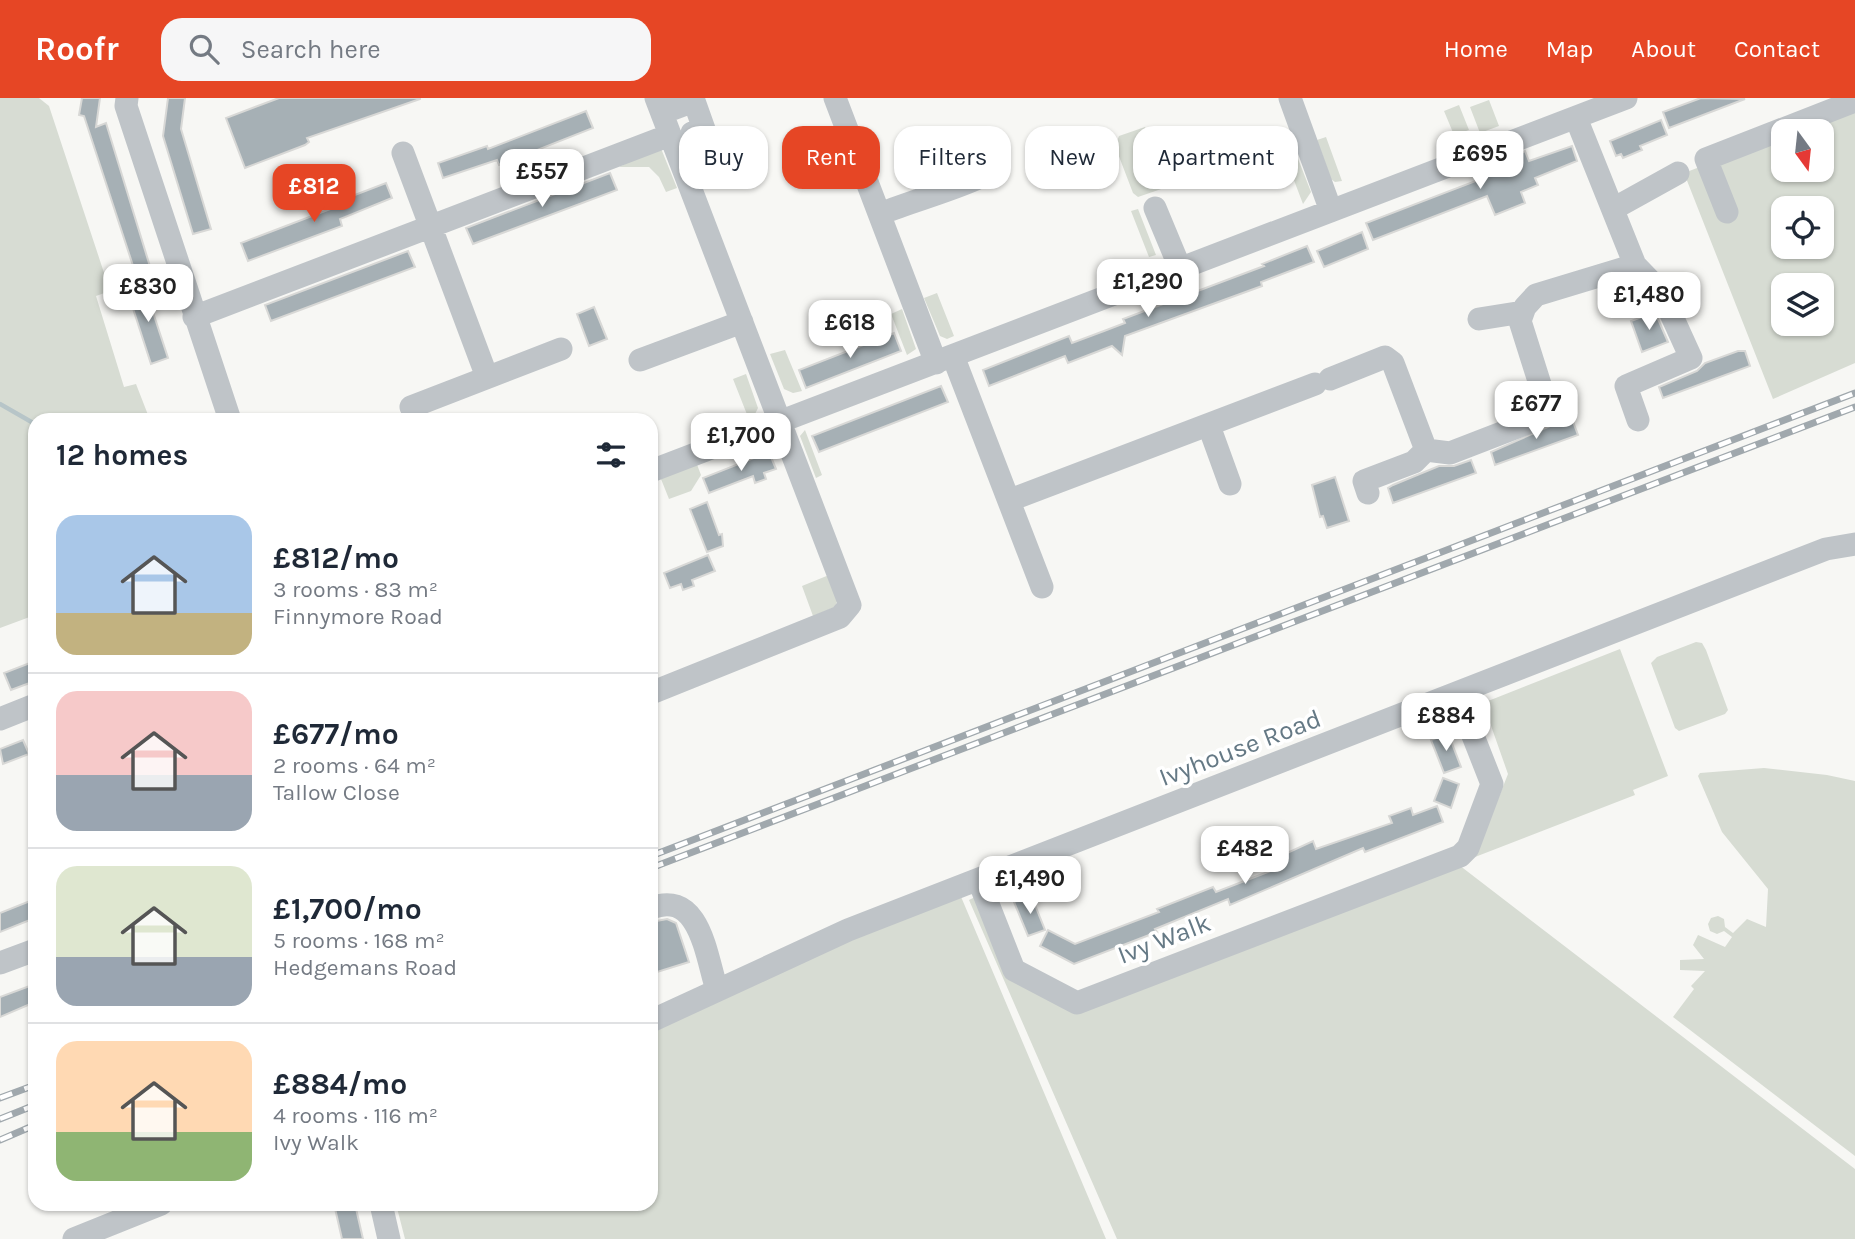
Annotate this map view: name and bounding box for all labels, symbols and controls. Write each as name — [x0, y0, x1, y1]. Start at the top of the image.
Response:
search box — [161, 18, 651, 81]
text: Roofr — [35, 30, 119, 68]
icon: search — [185, 30, 223, 68]
text: Search here — [241, 34, 381, 65]
text: Home — [1444, 35, 1508, 63]
text: Map — [1546, 35, 1593, 63]
text: About — [1631, 35, 1696, 63]
text: Contact — [1734, 35, 1820, 63]
north arrow — [1771, 119, 1834, 182]
map controls — [1771, 119, 1834, 336]
chip: Buy — [679, 126, 768, 189]
chip: Rent — [782, 126, 880, 189]
chip: Filters — [894, 126, 1011, 189]
chip: New — [1025, 126, 1119, 189]
chip: Apartment — [1133, 126, 1298, 189]
pin: £695 — [1439, 132, 1521, 191]
text: £695 — [1452, 140, 1508, 167]
pin: £557 — [501, 150, 583, 209]
text: £557 — [516, 158, 568, 185]
pin: £812 — [273, 164, 355, 224]
text: £812 — [289, 173, 339, 200]
button: locate — [1771, 196, 1834, 259]
pin: £1,290 — [1091, 260, 1205, 319]
pin: £830 — [107, 264, 189, 324]
text: £1,290 — [1113, 268, 1183, 295]
pin: £1,480 — [1592, 272, 1706, 332]
text: £830 — [119, 273, 177, 300]
button: layers — [1771, 273, 1834, 336]
text: £1,480 — [1614, 281, 1684, 308]
pin: £618 — [809, 300, 891, 360]
text: £618 — [825, 309, 875, 336]
pin: £677 — [1495, 382, 1577, 441]
text: £677 — [1511, 390, 1561, 417]
pin: £1,700 — [684, 414, 798, 473]
text: £1,700 — [707, 422, 775, 449]
icon: filters — [592, 436, 630, 474]
text: 12 homes — [56, 437, 188, 473]
text: £812/mo — [273, 540, 399, 576]
icon: home — [112, 543, 196, 627]
text: 3 rooms · 83 m² — [273, 576, 438, 603]
text: Finnymore Road — [273, 603, 443, 630]
pin: £884 — [1405, 694, 1487, 753]
text: £884 — [1417, 702, 1475, 729]
street label: Ivyhouse Road — [1155, 703, 1325, 793]
text: £677/mo — [273, 716, 399, 752]
icon: home — [112, 719, 196, 803]
text: 2 rooms · 64 m² — [273, 752, 436, 779]
text: Tallow Close — [273, 779, 400, 806]
pin: £482 — [1204, 826, 1286, 886]
text: £482 — [1217, 835, 1273, 862]
pin: £1,490 — [973, 856, 1087, 916]
text: £1,490 — [995, 865, 1065, 892]
text: £1,700/mo — [273, 891, 422, 927]
icon: home — [112, 894, 196, 978]
street label: Ivy Walk — [1113, 907, 1215, 971]
text: 5 rooms · 168 m² — [273, 927, 445, 954]
text: Hedgemans Road — [273, 954, 457, 981]
text: £884/mo — [273, 1066, 407, 1102]
icon: home — [112, 1069, 196, 1153]
text: 4 rooms · 116 m² — [273, 1102, 438, 1129]
text: Ivy Walk — [273, 1129, 359, 1156]

